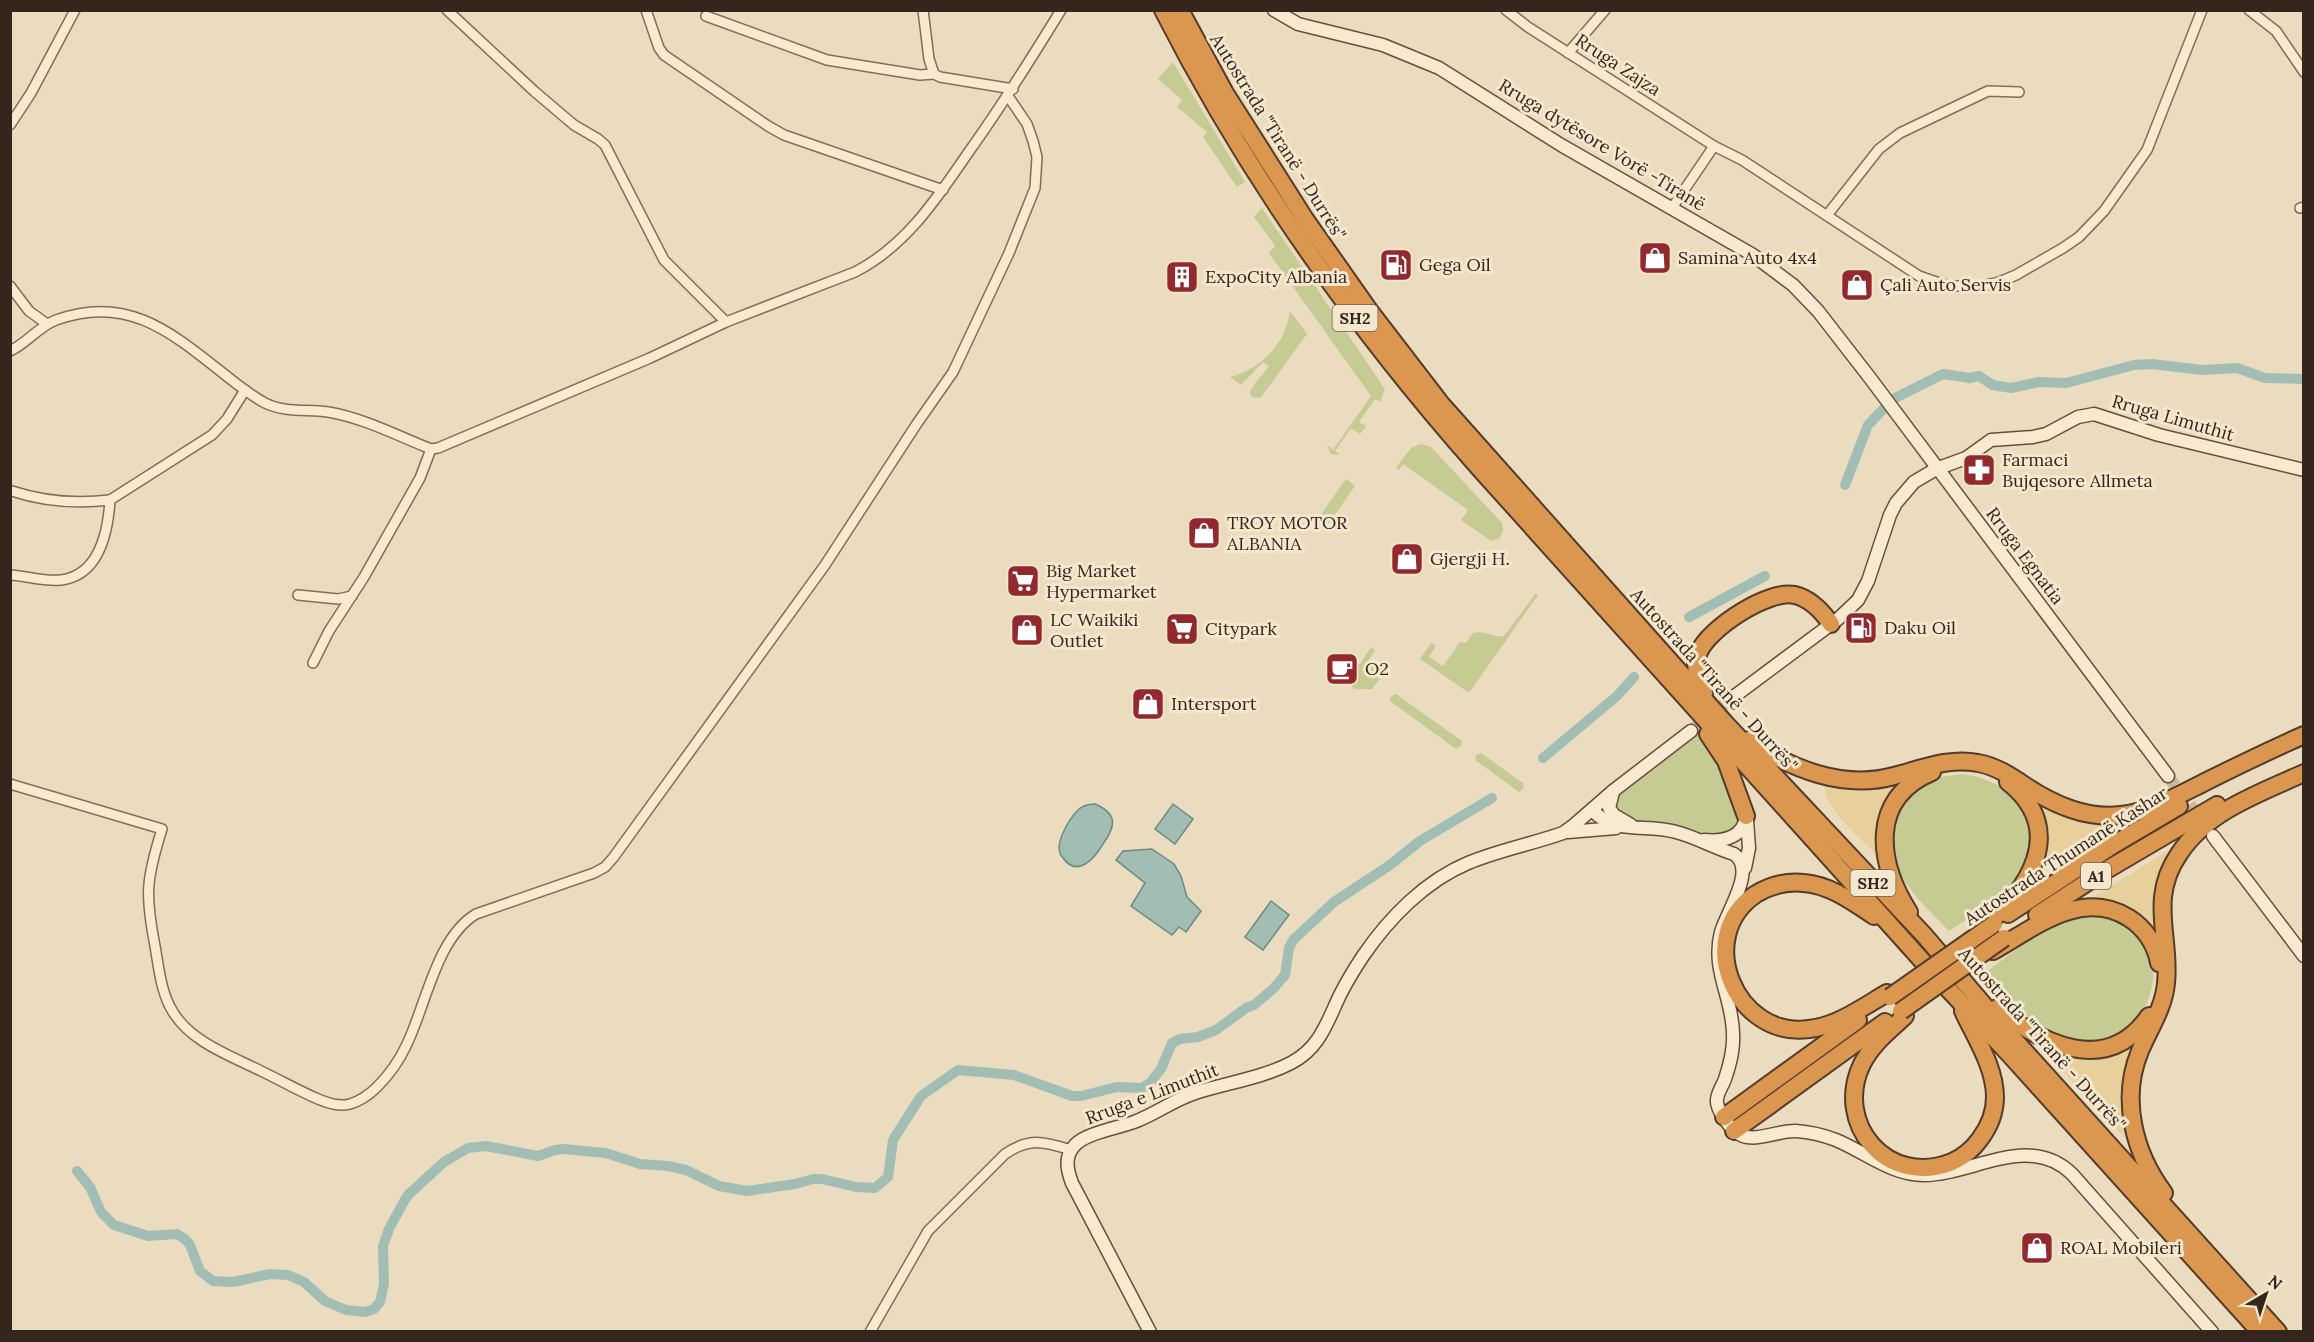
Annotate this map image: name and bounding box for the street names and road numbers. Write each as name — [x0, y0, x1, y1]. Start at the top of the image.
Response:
street label: Autostrada "Tiranë - Durrës" — [1205, 28, 1352, 244]
street label: Rruga Zajza — [1571, 28, 1665, 101]
street label: Rruga dytësore Vorë -Tiranë — [1495, 74, 1710, 216]
road number: SH2 — [1332, 305, 1378, 331]
street label: Rruga Limuthit — [2109, 389, 2237, 446]
street label: Rruga Egnatia — [1981, 502, 2070, 609]
street label: Autostrada "Tiranë - Durrës" — [1625, 582, 1803, 776]
street label: Autostrada Thumanë Kashar — [1959, 781, 2172, 931]
road number: A1 — [2081, 863, 2111, 889]
road number: SH2 — [1850, 870, 1896, 896]
street label: Autostrada "Tiranë - Durrës" — [1953, 941, 2131, 1135]
street label: Rruga e Limuthit — [1082, 1058, 1222, 1129]

